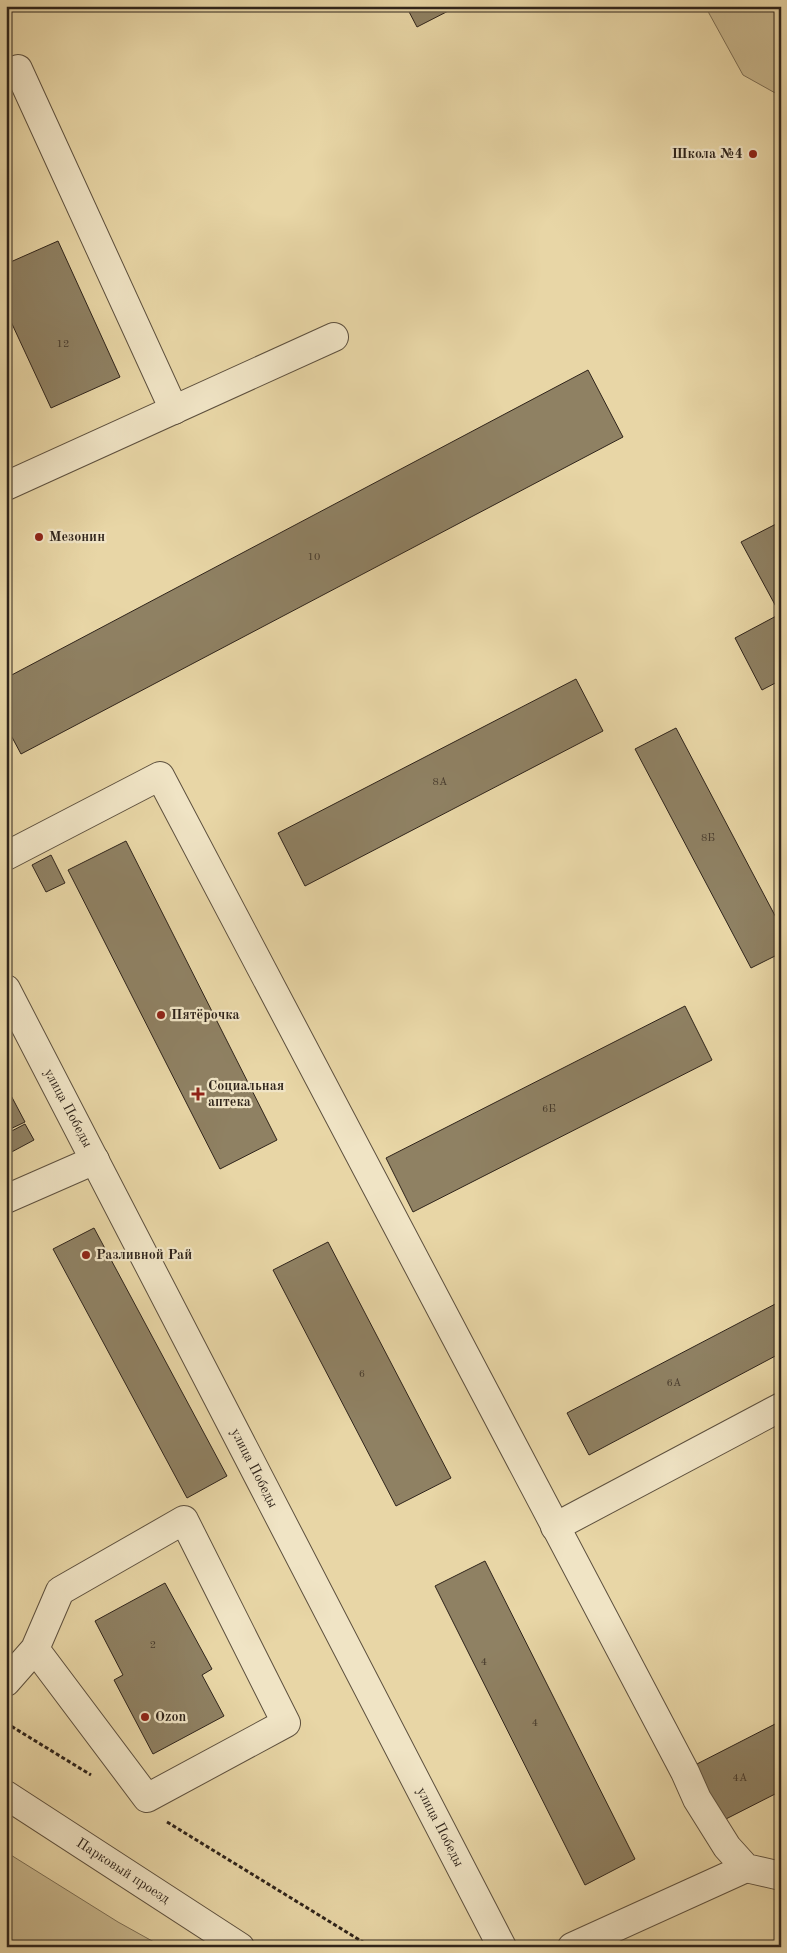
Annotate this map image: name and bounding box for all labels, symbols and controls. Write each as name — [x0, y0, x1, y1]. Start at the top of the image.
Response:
place label: Школа №4 — [672, 147, 743, 161]
marker: Школа №4 — [747, 148, 759, 160]
house number: 12 — [57, 339, 69, 350]
place label: Мезонин — [49, 530, 105, 544]
marker: Мезонин — [33, 531, 45, 543]
house number: 10 — [308, 552, 320, 563]
house number: 8А — [433, 777, 448, 788]
house number: 8Б — [701, 833, 715, 844]
place label: Пятёрочка — [171, 1008, 240, 1022]
marker: Пятёрочка — [155, 1009, 167, 1021]
street label: улица Победы — [41, 1066, 95, 1150]
place label: Социальная аптека — [208, 1079, 284, 1109]
marker: Социальная аптека — [192, 1088, 204, 1100]
house number: 6Б — [542, 1104, 556, 1115]
place label: Разливной Рай — [96, 1248, 192, 1262]
marker: Разливной Рай — [80, 1249, 92, 1261]
house number: 6 — [359, 1369, 365, 1380]
house number: 6А — [667, 1378, 682, 1389]
street label: улица Победы — [228, 1426, 280, 1510]
house number: 2 — [150, 1640, 156, 1651]
house number: 4 — [481, 1657, 487, 1668]
place label: Ozon — [155, 1710, 186, 1724]
marker: Ozon — [139, 1711, 151, 1723]
house number: 4 — [532, 1718, 538, 1729]
house number: 4А — [733, 1773, 748, 1784]
street label: улица Победы — [414, 1785, 466, 1869]
street label: Парковый проезд — [74, 1836, 172, 1906]

